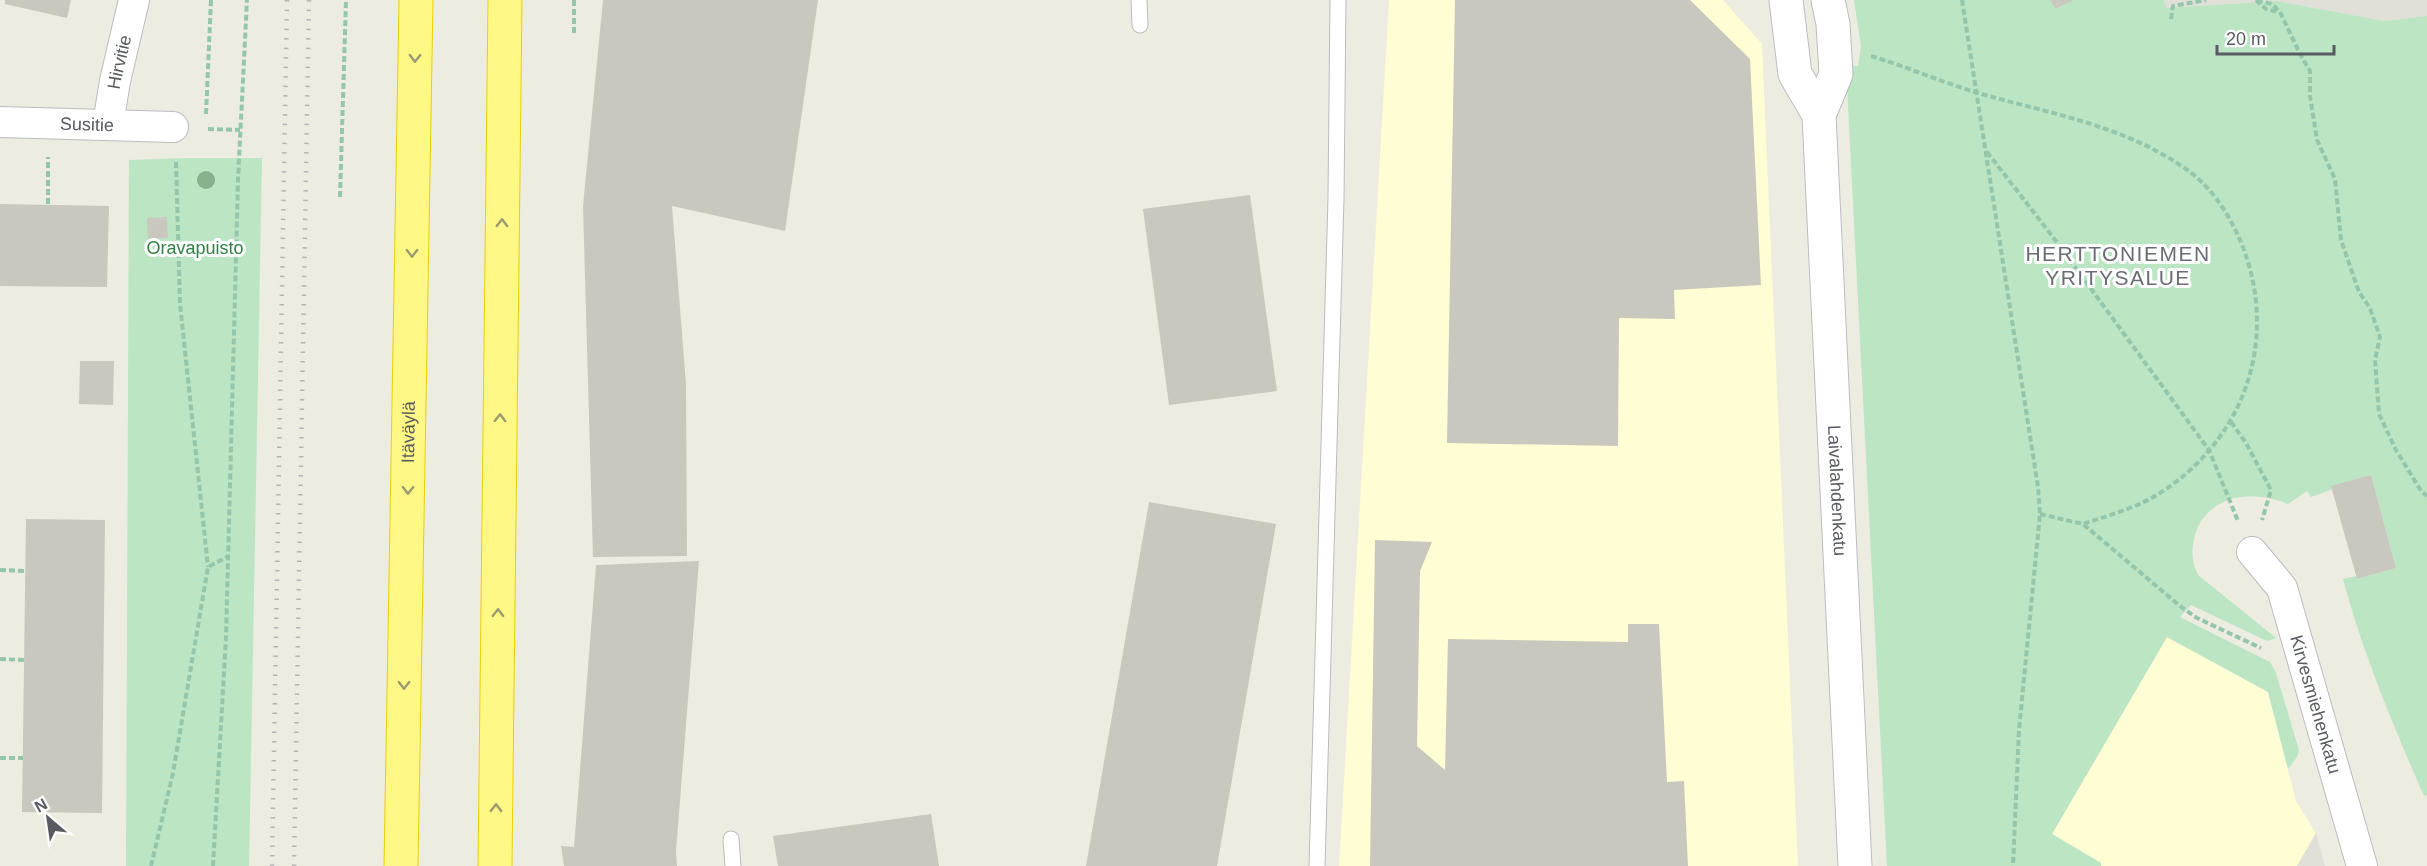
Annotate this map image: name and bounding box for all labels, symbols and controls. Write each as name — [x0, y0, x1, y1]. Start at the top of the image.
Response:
scale bar — [2217, 18, 2334, 56]
text: 20 m — [2226, 29, 2266, 49]
street label: Hirvitie — [104, 33, 135, 91]
one-way arrow — [409, 54, 421, 63]
street label: Susitie — [60, 114, 114, 135]
one-way arrow — [496, 218, 508, 227]
park label: Oravapuisto — [146, 238, 244, 258]
district label: HERTTONIEMEN YRITYSALUE — [2025, 242, 2211, 289]
one-way arrow — [406, 249, 418, 258]
street label: Itäväylä — [398, 400, 419, 463]
one-way arrow — [494, 413, 506, 422]
street label: Laivalahdenkatu — [1824, 425, 1850, 557]
one-way arrow — [401, 486, 414, 495]
one-way arrow — [492, 608, 504, 617]
street label: Kirvesmiehenkatu — [2286, 633, 2345, 776]
one-way arrow — [398, 681, 410, 690]
north arrow — [18, 788, 78, 848]
text: N — [32, 795, 50, 816]
one-way arrow — [490, 803, 502, 812]

